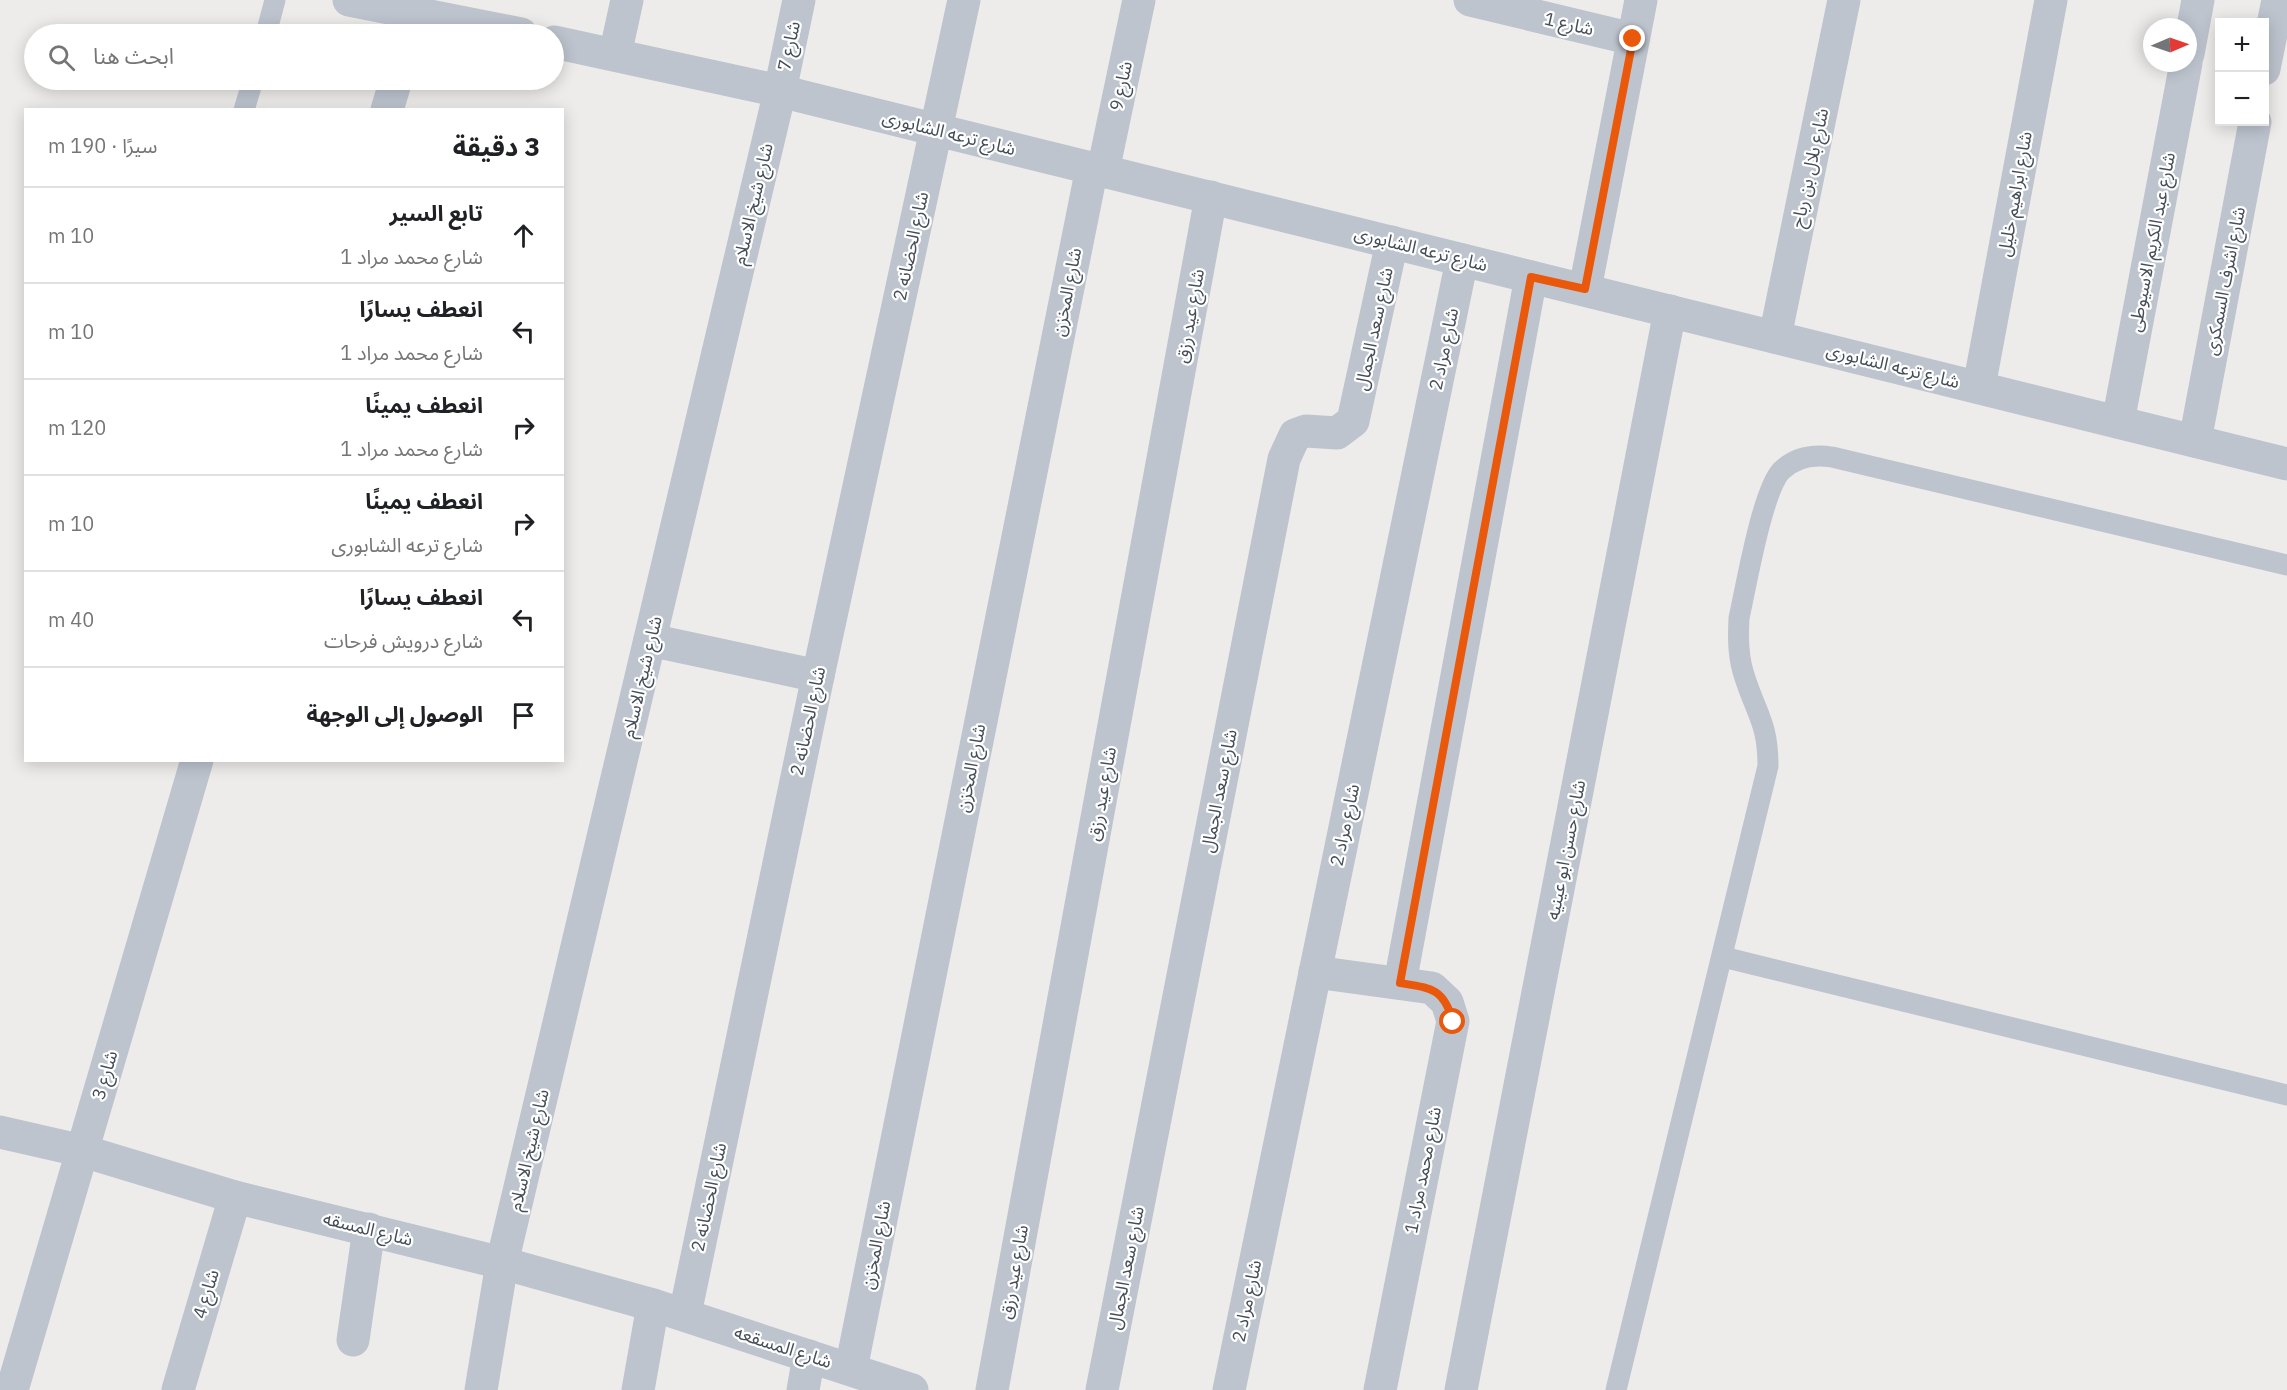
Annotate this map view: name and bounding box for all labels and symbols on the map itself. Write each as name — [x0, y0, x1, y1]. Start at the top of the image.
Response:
street label: شارع 1 — [1541, 7, 1596, 43]
north arrow — [2143, 18, 2197, 72]
street label: شارع 7 — [772, 19, 808, 73]
route end — [1619, 25, 1645, 51]
street label: شارع 9 — [1104, 59, 1140, 113]
street label: شارع ترعه الشابورى — [879, 105, 1018, 163]
street label: شارع بلال بن رباح — [1786, 106, 1836, 230]
street label: شارع ابراهيم خليل — [1992, 130, 2040, 259]
street label: شارع شيخ الاسلام — [727, 141, 781, 268]
street label: شارع عبد الكريم الاسيوطى — [2123, 150, 2183, 334]
street label: شارع الحضانه 2 — [888, 189, 936, 303]
street label: شارع اشرف السمكرى — [2199, 205, 2253, 358]
street label: شارع ترعه الشابورى — [1351, 221, 1490, 279]
street label: شارع المخزن — [1047, 246, 1089, 339]
street label: شارع سعد الجمال — [1349, 265, 1401, 393]
street label: شارع عيد رزق — [1170, 267, 1212, 365]
street label: شارع مراد 2 — [1424, 306, 1466, 393]
street label: شارع ترعه الشابورى — [1823, 338, 1962, 396]
street label: شارع شيخ الاسلام — [616, 614, 670, 741]
street label: شارع الحضانه 2 — [785, 664, 833, 778]
street label: شارع المخزن — [951, 722, 993, 815]
street label: شارع سعد الجمال — [1195, 727, 1245, 855]
street label: شارع عيد رزق — [1082, 745, 1124, 843]
street label: شارع حسن ابو عينيه — [1541, 778, 1593, 922]
street label: شارع مراد 2 — [1325, 782, 1367, 869]
route start — [1439, 1008, 1465, 1034]
street label: شارع 3 — [87, 1048, 125, 1103]
street label: شارع شيخ الاسلام — [503, 1087, 557, 1214]
street label: شارع محمد مراد 1 — [1399, 1105, 1449, 1236]
street label: شارع الحضانه 2 — [686, 1140, 734, 1254]
street label: شارع المخزن — [856, 1199, 898, 1292]
street label: شارع سعد الجمال — [1102, 1204, 1152, 1332]
street label: شارع المسقه — [320, 1206, 415, 1254]
street label: شارع عيد رزق — [994, 1223, 1036, 1321]
street label: شارع مراد 2 — [1227, 1258, 1269, 1345]
street label: شارع 4 — [187, 1267, 227, 1322]
street label: شارع المسقعه — [731, 1320, 835, 1376]

